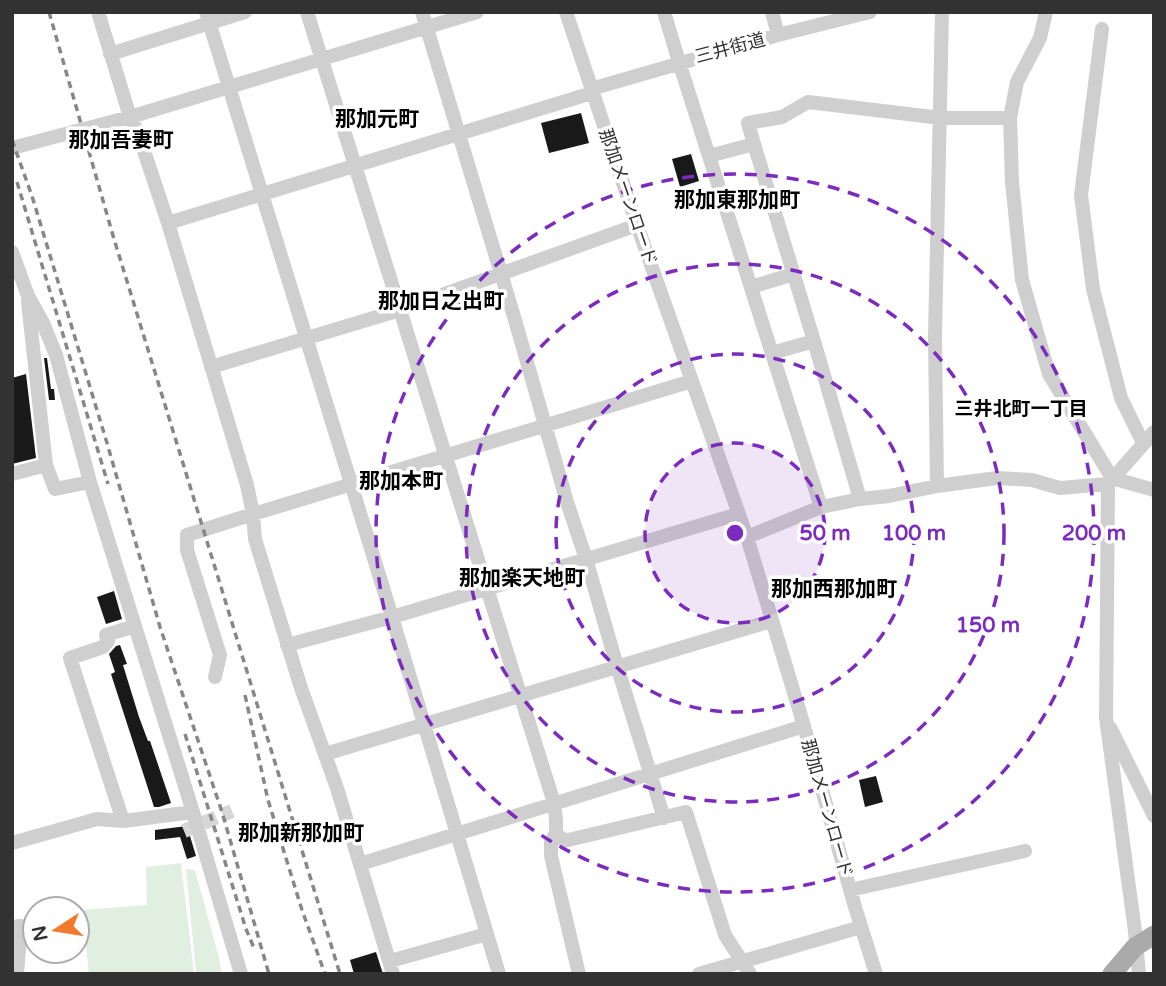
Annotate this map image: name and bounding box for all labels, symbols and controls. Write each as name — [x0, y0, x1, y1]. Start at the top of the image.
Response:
street label: 三井街道 — [692, 28, 768, 68]
district label: 那加元町 — [335, 107, 419, 132]
street label: 那加メーンロード — [594, 126, 662, 268]
district label: 那加吾妻町 — [69, 128, 174, 153]
district label: 那加東那加町 — [674, 188, 800, 213]
district label: 那加日之出町 — [378, 289, 504, 314]
district label: 三井北町一丁目 — [954, 398, 1088, 420]
district label: 那加本町 — [359, 469, 443, 494]
centre of rings — [723, 521, 747, 545]
text: 50 m — [799, 521, 851, 546]
text: 100 m — [882, 521, 946, 546]
text: 200 m — [1062, 521, 1126, 546]
district label: 那加楽天地町 — [459, 566, 585, 591]
district label: 那加西那加町 — [771, 577, 897, 602]
text: 150 m — [956, 613, 1020, 638]
street label: 那加メーンロード — [797, 736, 857, 880]
district label: 那加新那加町 — [238, 821, 364, 846]
north arrow — [21, 895, 91, 965]
text: N — [28, 924, 53, 943]

